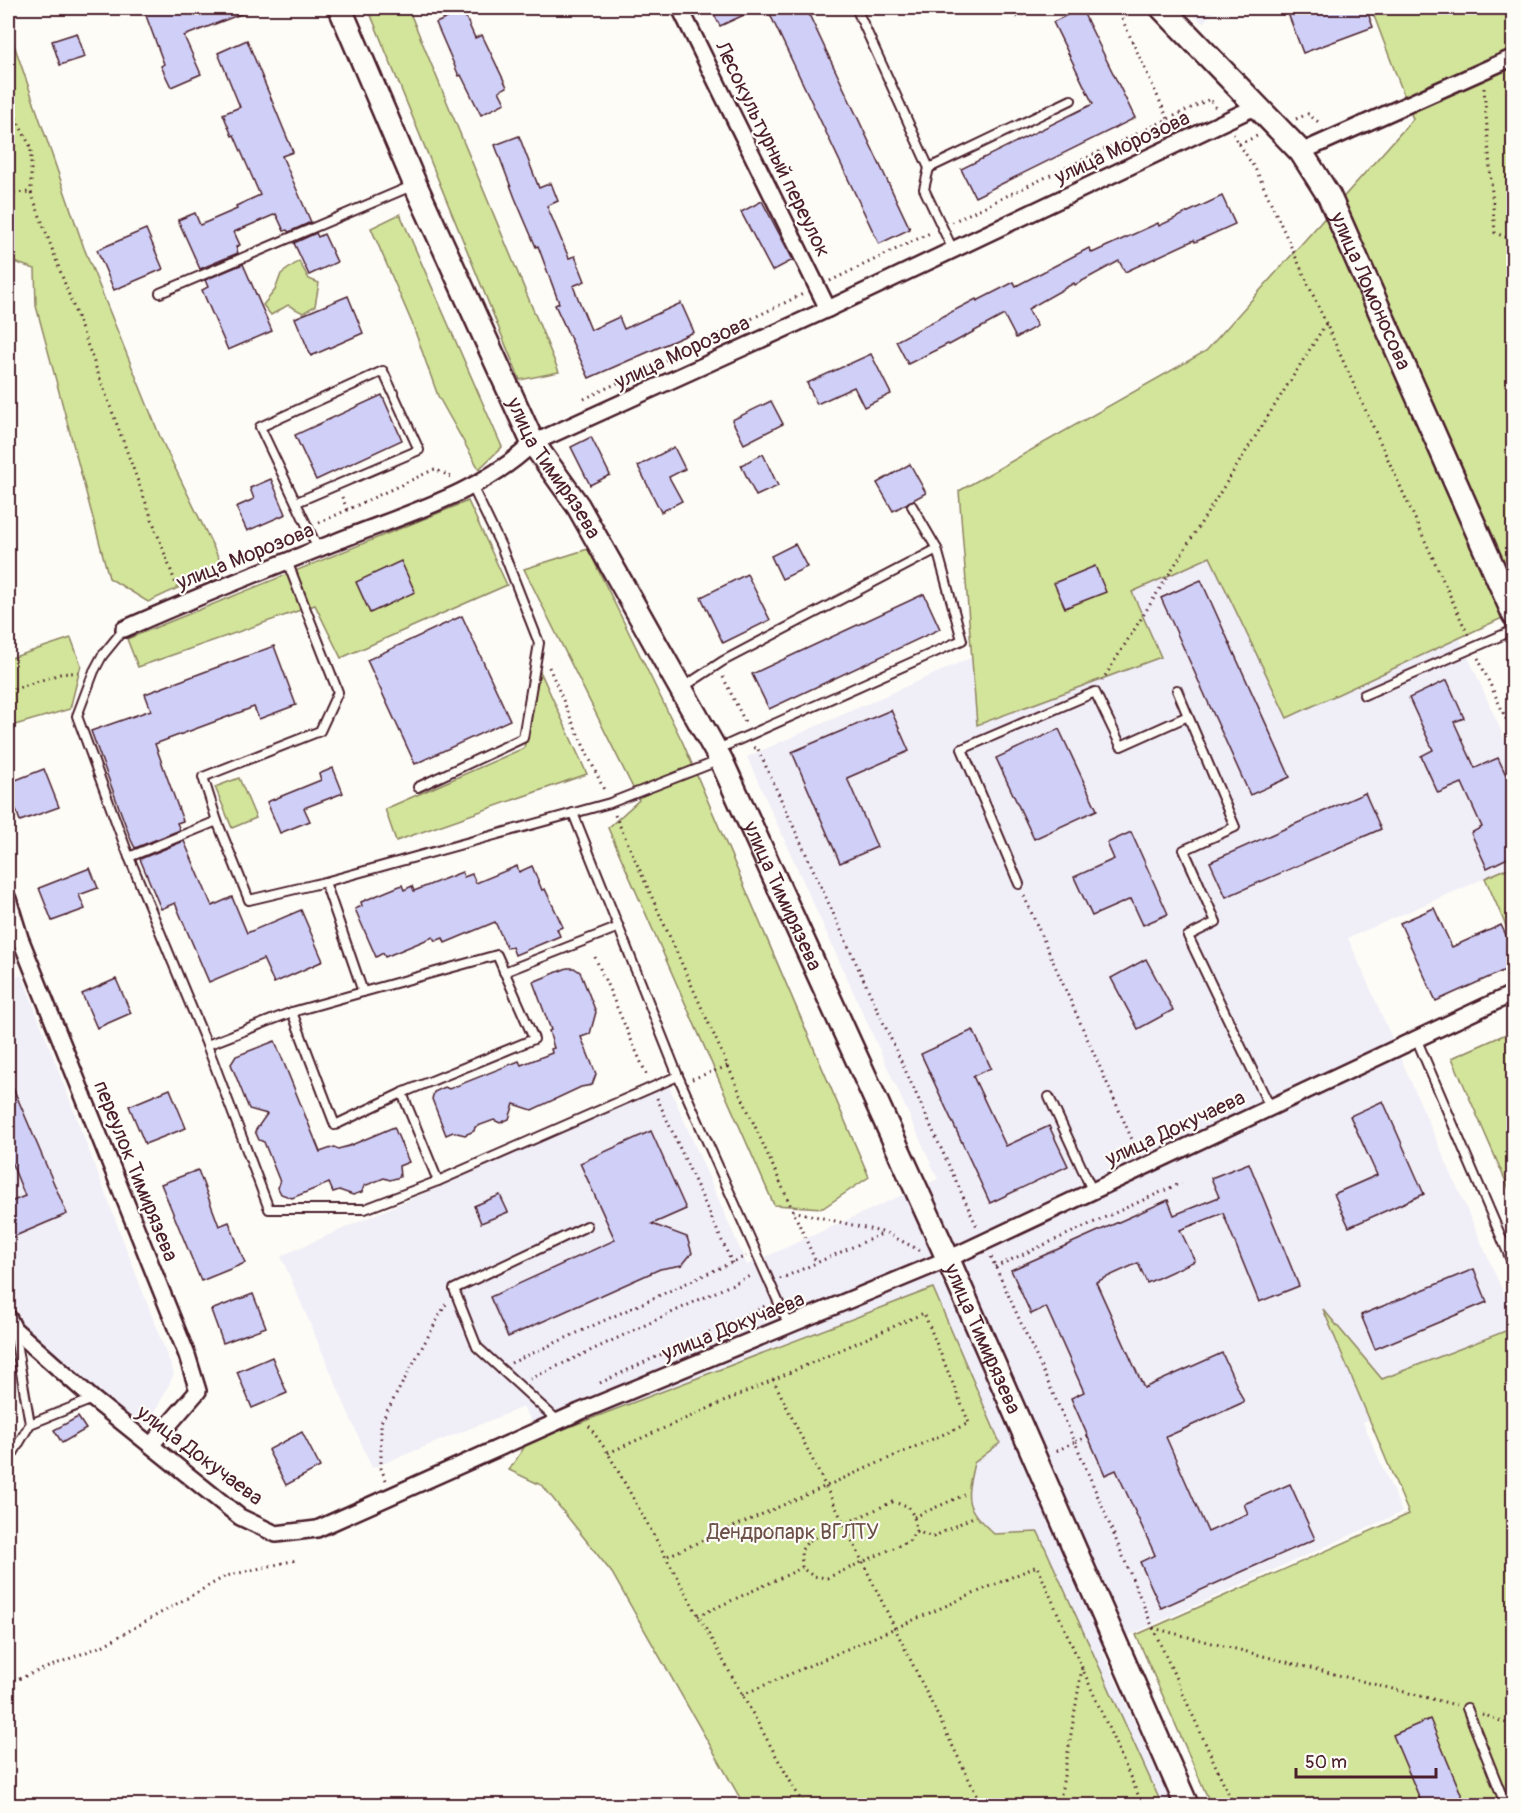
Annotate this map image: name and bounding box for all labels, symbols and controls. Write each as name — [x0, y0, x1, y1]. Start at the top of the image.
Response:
street label: Лесокультурный переулок — [708, 36, 837, 262]
street label: улица Морозова — [1049, 104, 1194, 191]
street label: улица Ломоносова — [1323, 207, 1417, 374]
street label: улица Морозова — [609, 309, 754, 396]
street label: улица Тимирязева — [500, 392, 607, 544]
street label: улица Морозова — [172, 517, 318, 597]
street label: улица Тимирязева — [736, 816, 828, 975]
street label: переулок Тимирязева — [87, 1077, 184, 1266]
street label: улица Докучаева — [1100, 1084, 1250, 1173]
street label: улица Тимирязева — [937, 1259, 1027, 1418]
street label: улица Докучаева — [657, 1286, 808, 1368]
street label: улица Докучаева — [130, 1398, 268, 1512]
park label: Дендропарк ВГЛТУ — [706, 1519, 879, 1546]
scale bar — [1296, 1741, 1436, 1779]
text: 50 m — [1305, 1751, 1347, 1774]

